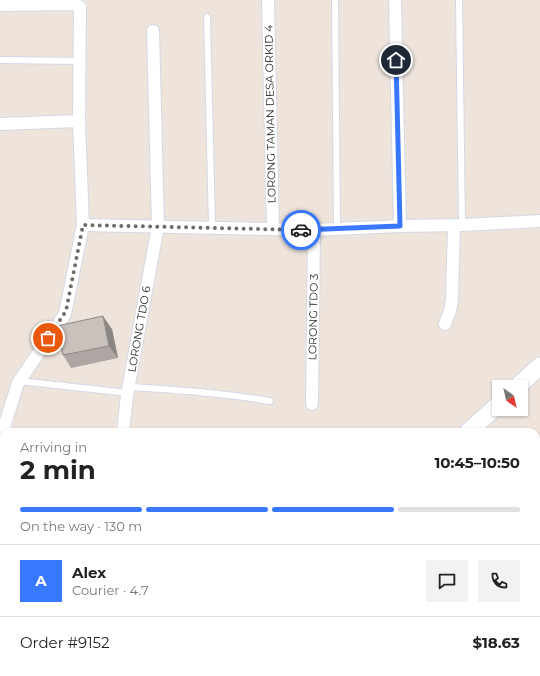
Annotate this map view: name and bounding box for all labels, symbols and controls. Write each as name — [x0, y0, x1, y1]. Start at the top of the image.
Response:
street label: LORONG TAMAN DESA ORKID 4 — [261, 24, 279, 203]
pin — [379, 43, 413, 77]
icon: home — [385, 49, 407, 71]
courier — [281, 210, 321, 250]
icon: car — [290, 219, 312, 241]
street label: LORONG TDO 3 — [305, 273, 321, 361]
street label: LORONG TDO 6 — [125, 285, 154, 373]
pin — [31, 321, 65, 355]
icon: bag — [37, 327, 59, 349]
north arrow — [492, 380, 528, 416]
map controls — [492, 380, 528, 416]
text: Arriving in — [20, 439, 87, 455]
text: 10:45–10:50 — [434, 453, 520, 472]
text: 2 min — [20, 454, 96, 486]
text: On the way · 130 m — [20, 518, 142, 534]
button: chat — [426, 560, 468, 602]
button: phone — [478, 560, 520, 602]
text: Alex — [72, 563, 106, 582]
text: A — [35, 571, 47, 590]
text: Courier · 4.7 — [72, 582, 149, 598]
text: Order #9152 — [20, 633, 110, 652]
text: $18.63 — [472, 633, 520, 652]

